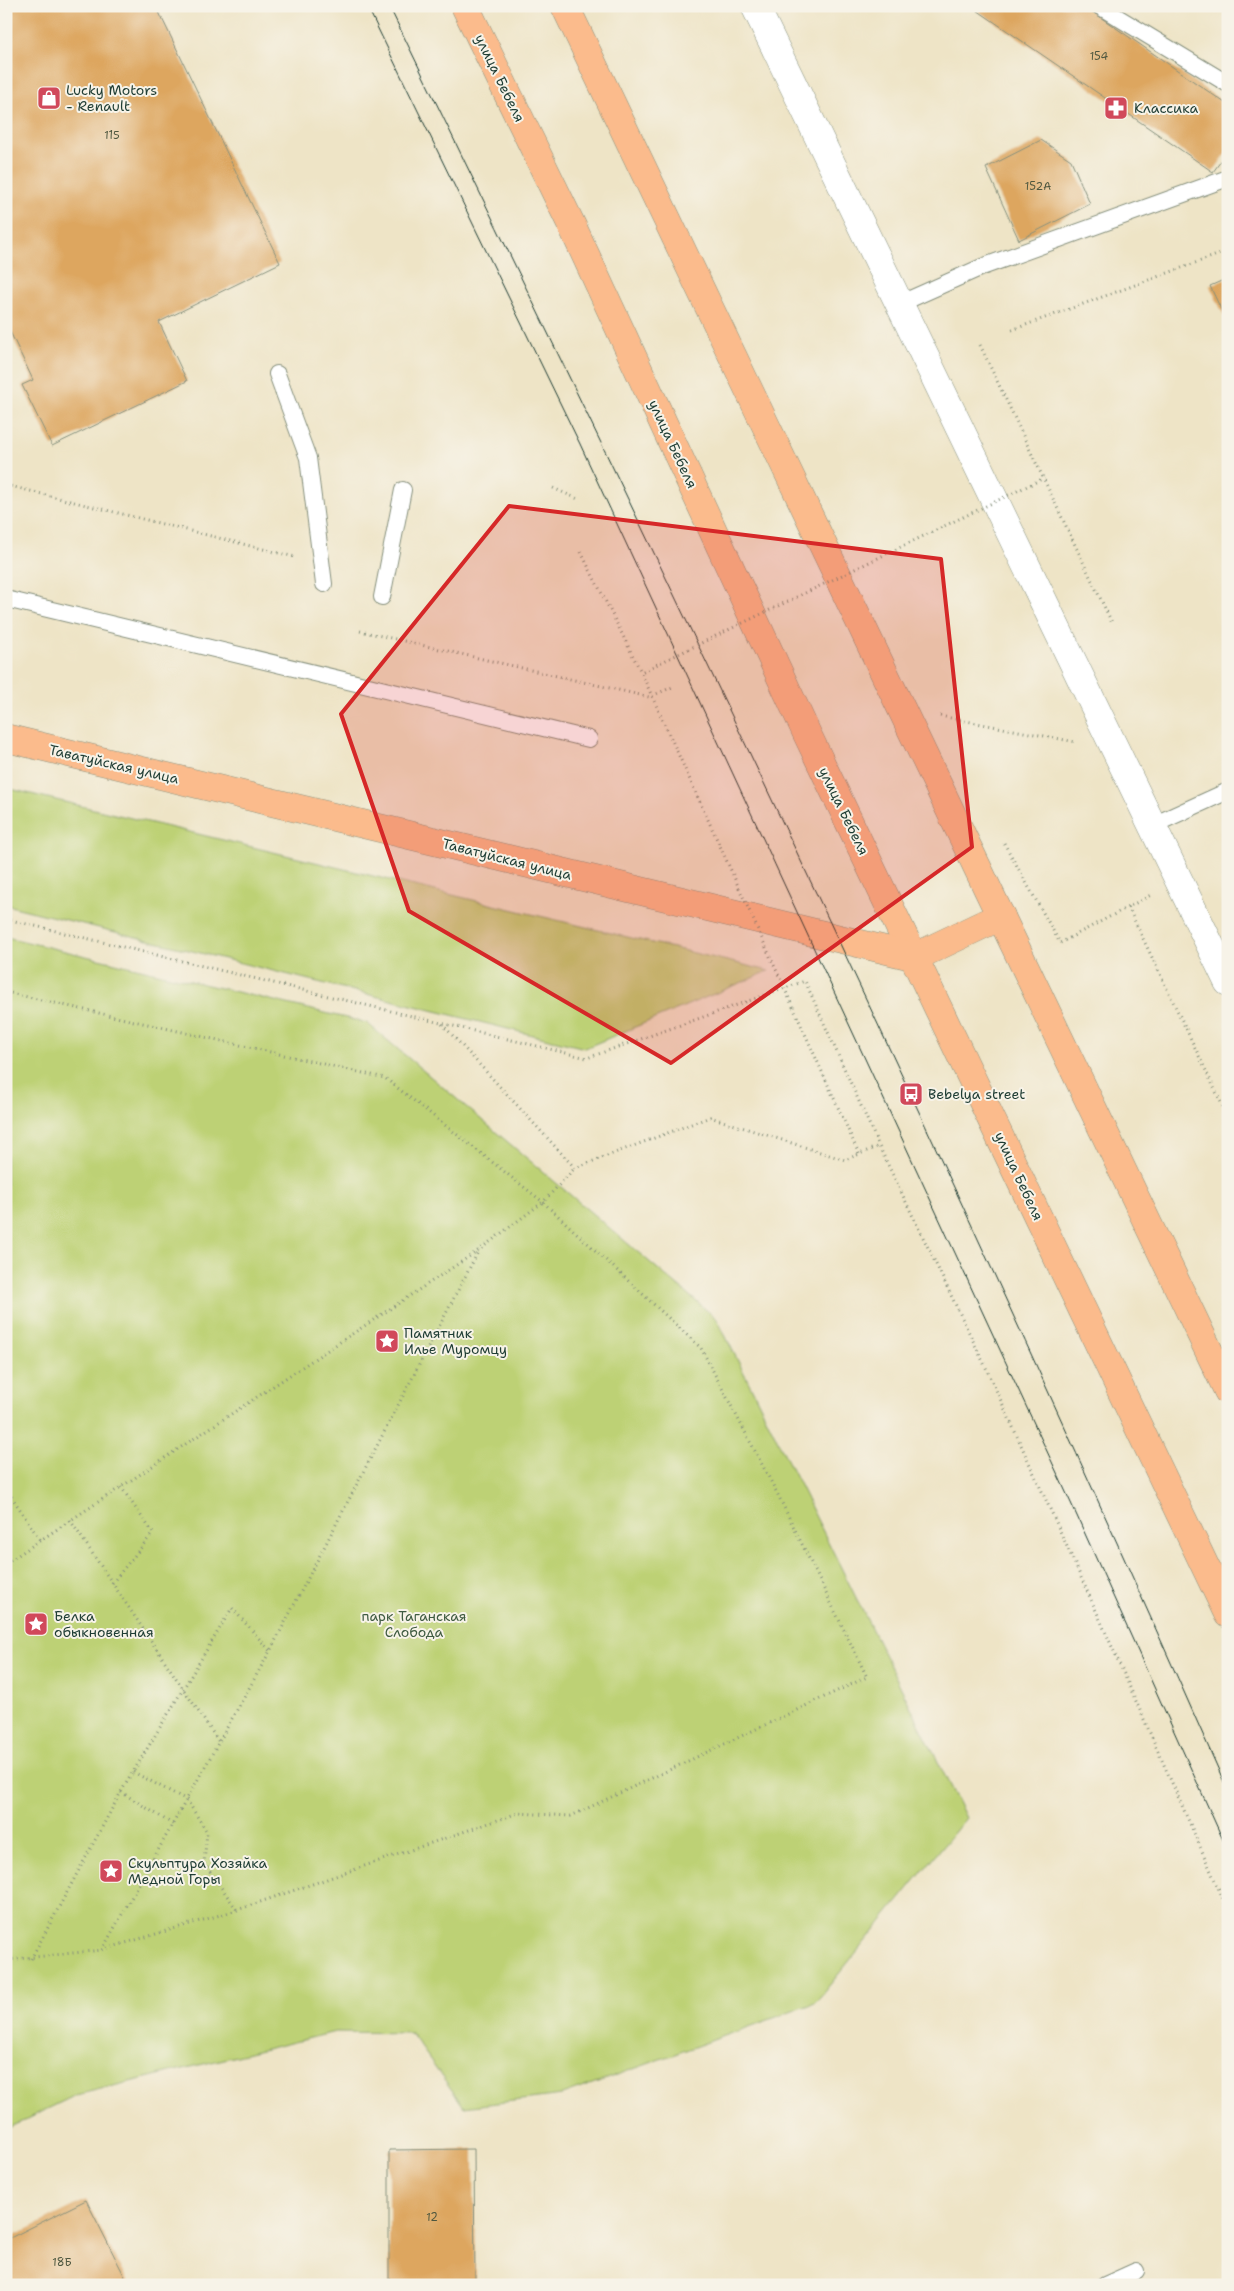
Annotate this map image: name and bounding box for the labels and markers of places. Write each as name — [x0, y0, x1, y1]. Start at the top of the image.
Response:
place label: Lucky Motors - Renault — [66, 81, 157, 115]
shop icon: Lucky Motors - Renault — [36, 85, 62, 111]
pharmacy icon: Классика — [1103, 95, 1129, 121]
place label: Классика — [1134, 99, 1198, 117]
bus stop icon: Bebelya street — [898, 1081, 924, 1107]
place label: Bebelya street — [928, 1085, 1025, 1103]
place label: Памятник Илье Муромцу — [404, 1324, 507, 1358]
place icon: Памятник Илье Муромцу — [374, 1328, 400, 1354]
place label: Белка обыкновенная — [54, 1607, 154, 1641]
place icon: Белка обыкновенная — [23, 1611, 49, 1637]
place label: Скульптура Хозяйка Медной Горы — [128, 1854, 268, 1888]
place icon: Скульптура Хозяйка Медной Горы — [98, 1858, 124, 1884]

